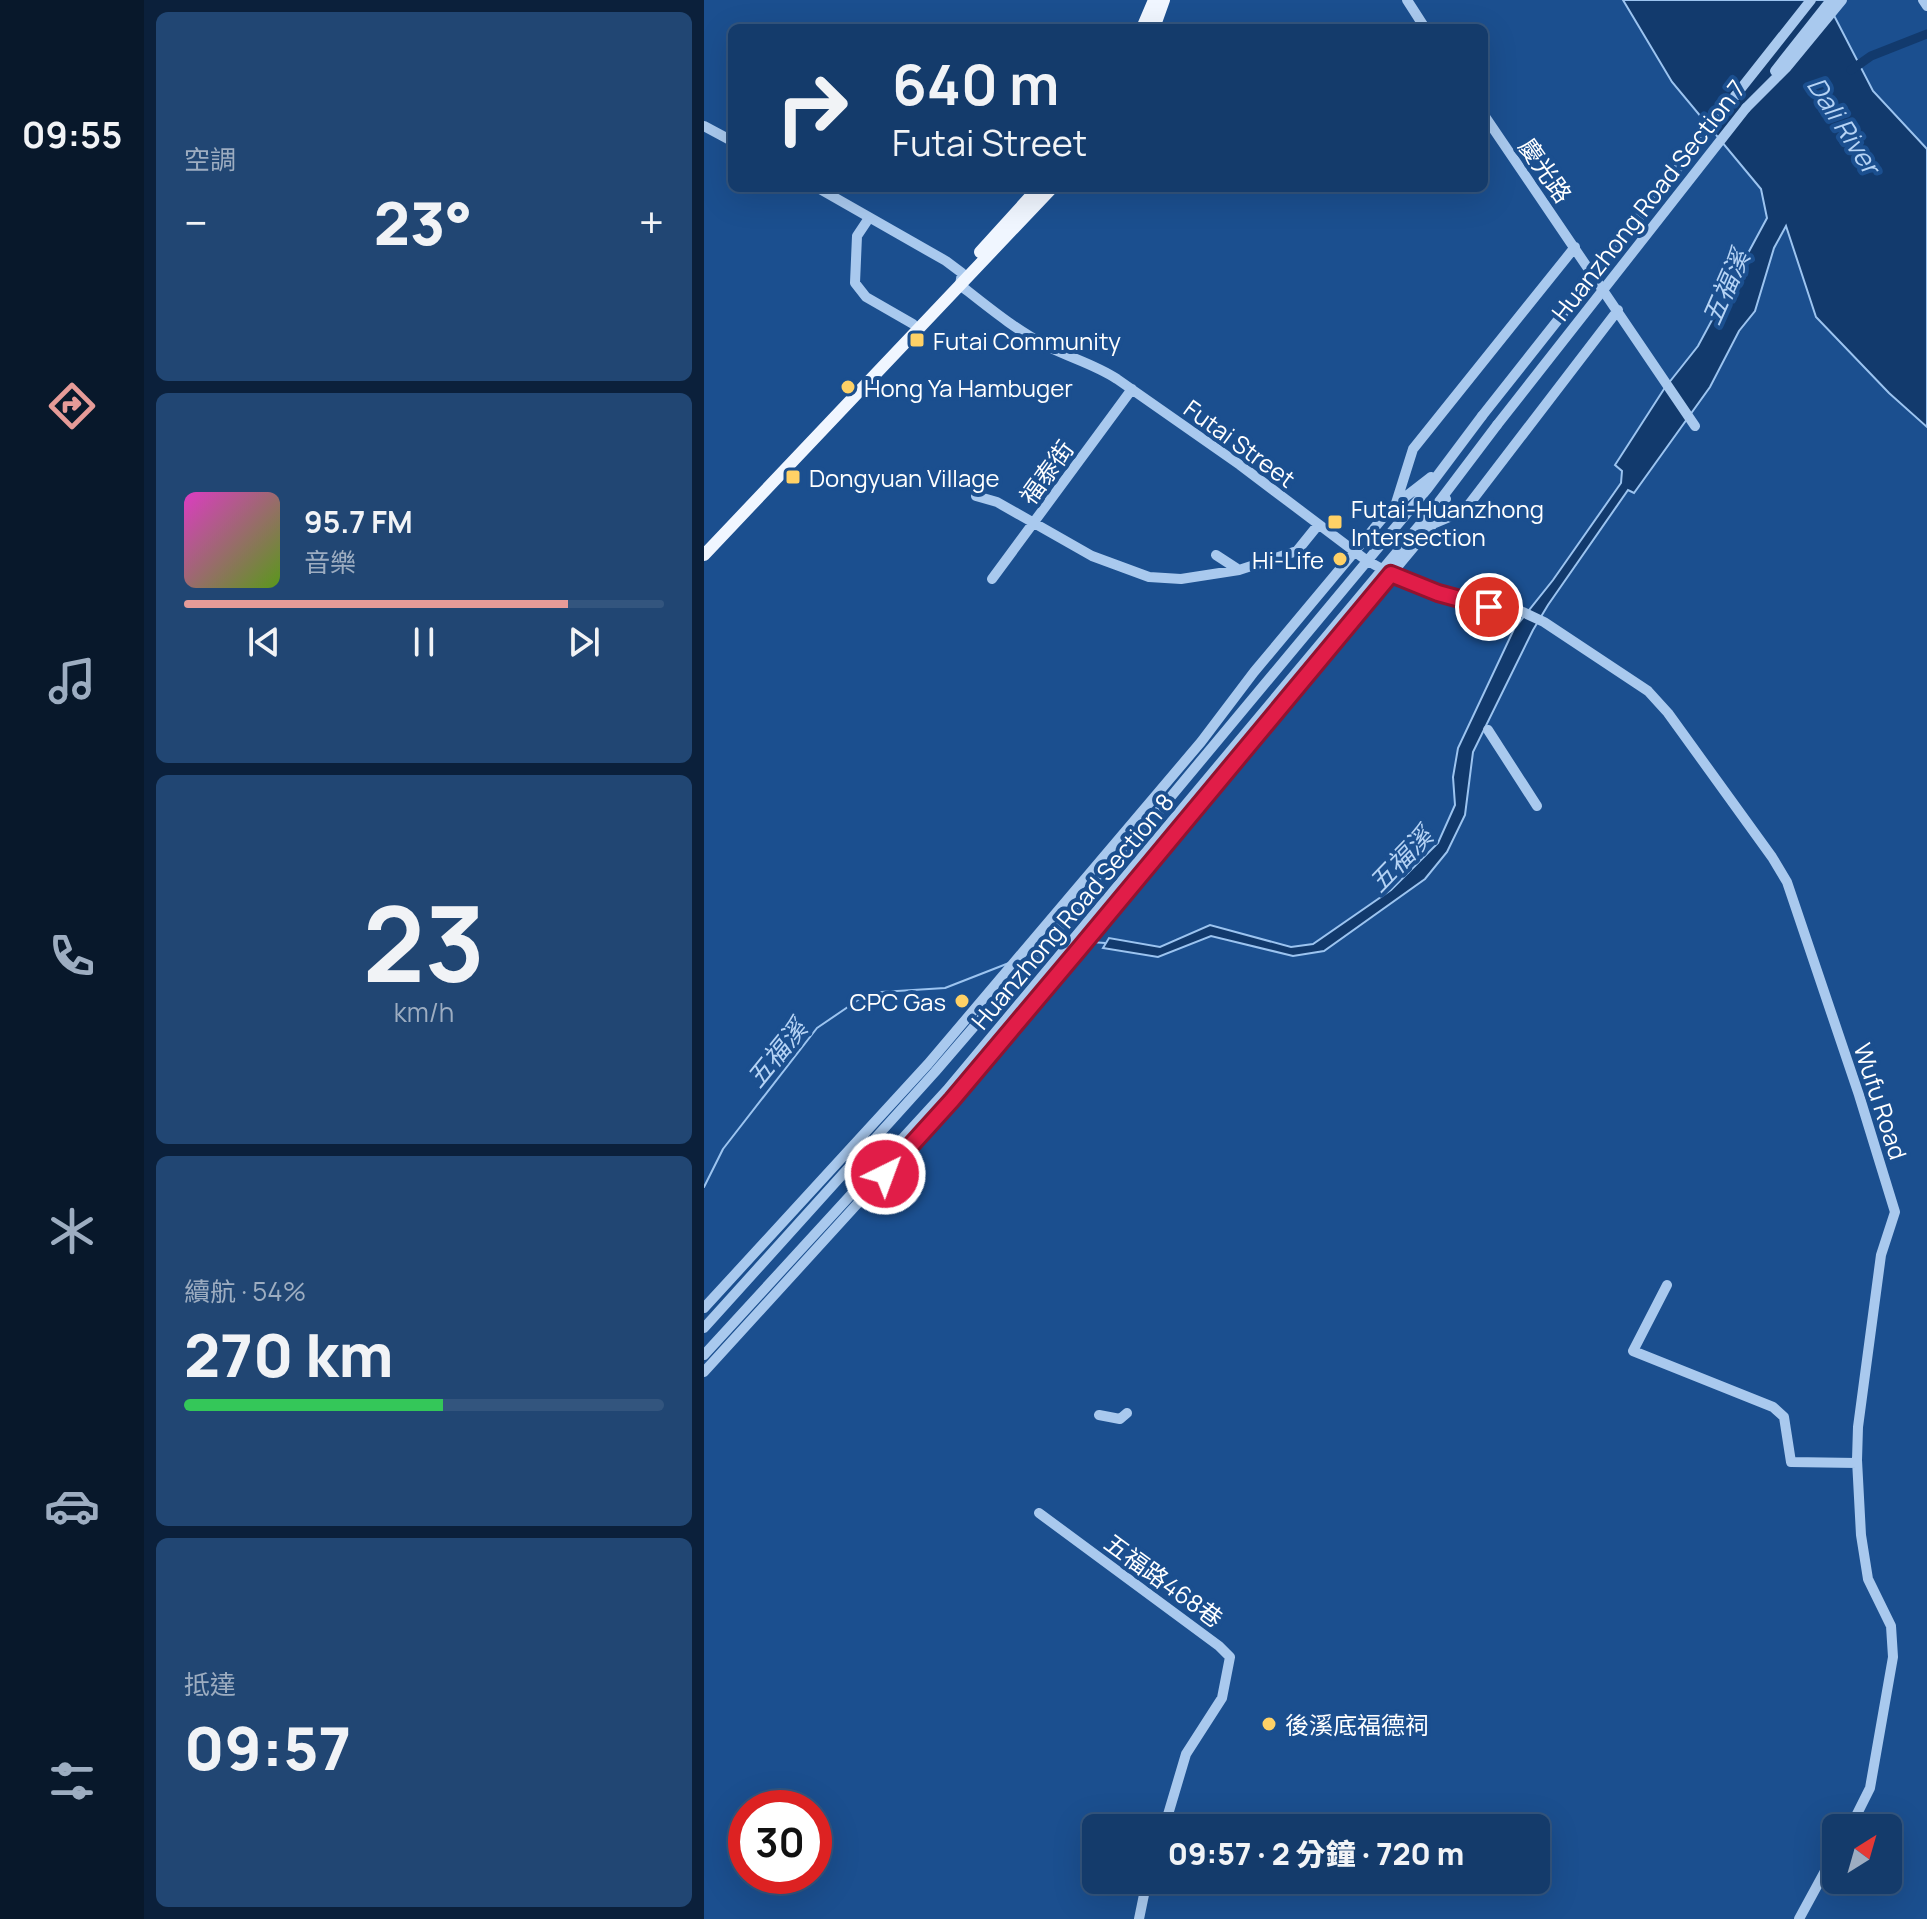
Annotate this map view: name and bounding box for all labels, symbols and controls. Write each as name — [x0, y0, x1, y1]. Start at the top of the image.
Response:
text: 640 m — [892, 45, 1059, 122]
icon: right — [760, 56, 864, 160]
water label: Dali River — [1799, 70, 1891, 184]
street label: Huanzhong Road Section 7 — [1544, 73, 1752, 327]
text: 09:55 — [22, 110, 122, 159]
text: Futai Street — [892, 118, 1087, 167]
street label: 慶光路 — [1512, 131, 1580, 209]
text: 空調 — [184, 141, 236, 177]
text: 23° — [374, 181, 473, 263]
text: − — [184, 192, 208, 252]
text: + — [639, 192, 664, 252]
water label: 五福溪 — [1693, 240, 1759, 330]
place label: Futai Community — [933, 324, 1121, 357]
marker: Futai Community — [908, 331, 926, 349]
place label: Hong Ya Hambuger — [864, 371, 1073, 404]
icon: directions — [44, 378, 100, 434]
marker: Hong Ya Hambuger — [839, 378, 857, 396]
street label: Futai Street — [1178, 391, 1302, 495]
street label: 福泰街 — [1011, 433, 1081, 511]
place label: Dongyuan Village — [809, 461, 999, 494]
marker: Dongyuan Village — [784, 468, 802, 486]
place label: Futai-Huanzhong Intersection — [1351, 492, 1544, 553]
text: 95.7 FM — [304, 501, 413, 542]
marker: Futai-Huanzhong Intersection — [1326, 513, 1344, 531]
place label: Hi-Life — [1252, 543, 1324, 576]
text: 音樂 — [304, 544, 356, 580]
marker: Hi-Life — [1331, 550, 1349, 568]
pin — [1455, 573, 1523, 641]
icon: arrive — [1467, 585, 1511, 629]
icon: previous — [242, 620, 286, 664]
icon: pause — [402, 620, 446, 664]
icon: next — [562, 620, 606, 664]
icon: music — [44, 653, 100, 709]
street label: Huanzhong Road Section 8 — [963, 786, 1181, 1036]
water label: 五福溪 — [1360, 816, 1443, 900]
text: 23 — [363, 871, 485, 1013]
icon: phone — [44, 928, 100, 984]
place label: CPC Gas — [850, 985, 946, 1018]
marker: CPC Gas — [953, 992, 971, 1010]
text: km/h — [394, 994, 454, 1030]
water label: 五福溪 — [737, 1008, 817, 1095]
street label: Wufu Road — [1847, 1039, 1915, 1163]
position arrow — [843, 1132, 927, 1216]
icon: climate — [44, 1203, 100, 1259]
text: 續航 · 54% — [184, 1273, 306, 1309]
text: 270 km — [184, 1313, 393, 1395]
icon: car — [44, 1478, 100, 1534]
street label: 五福路468巷 — [1098, 1526, 1230, 1634]
text: 抵達 — [184, 1666, 236, 1702]
text: 09:57 — [184, 1706, 351, 1788]
place label: 後溪底福德祠 — [1285, 1708, 1429, 1741]
marker: 後溪底福德祠 — [1260, 1715, 1278, 1733]
icon: filters — [44, 1753, 100, 1809]
speed limit sign: 30 — [728, 1790, 832, 1894]
north arrow — [1822, 1814, 1902, 1894]
map controls — [1822, 1814, 1902, 1894]
text: 09:57 · 2 分鐘 · 720 m — [1168, 1833, 1464, 1874]

